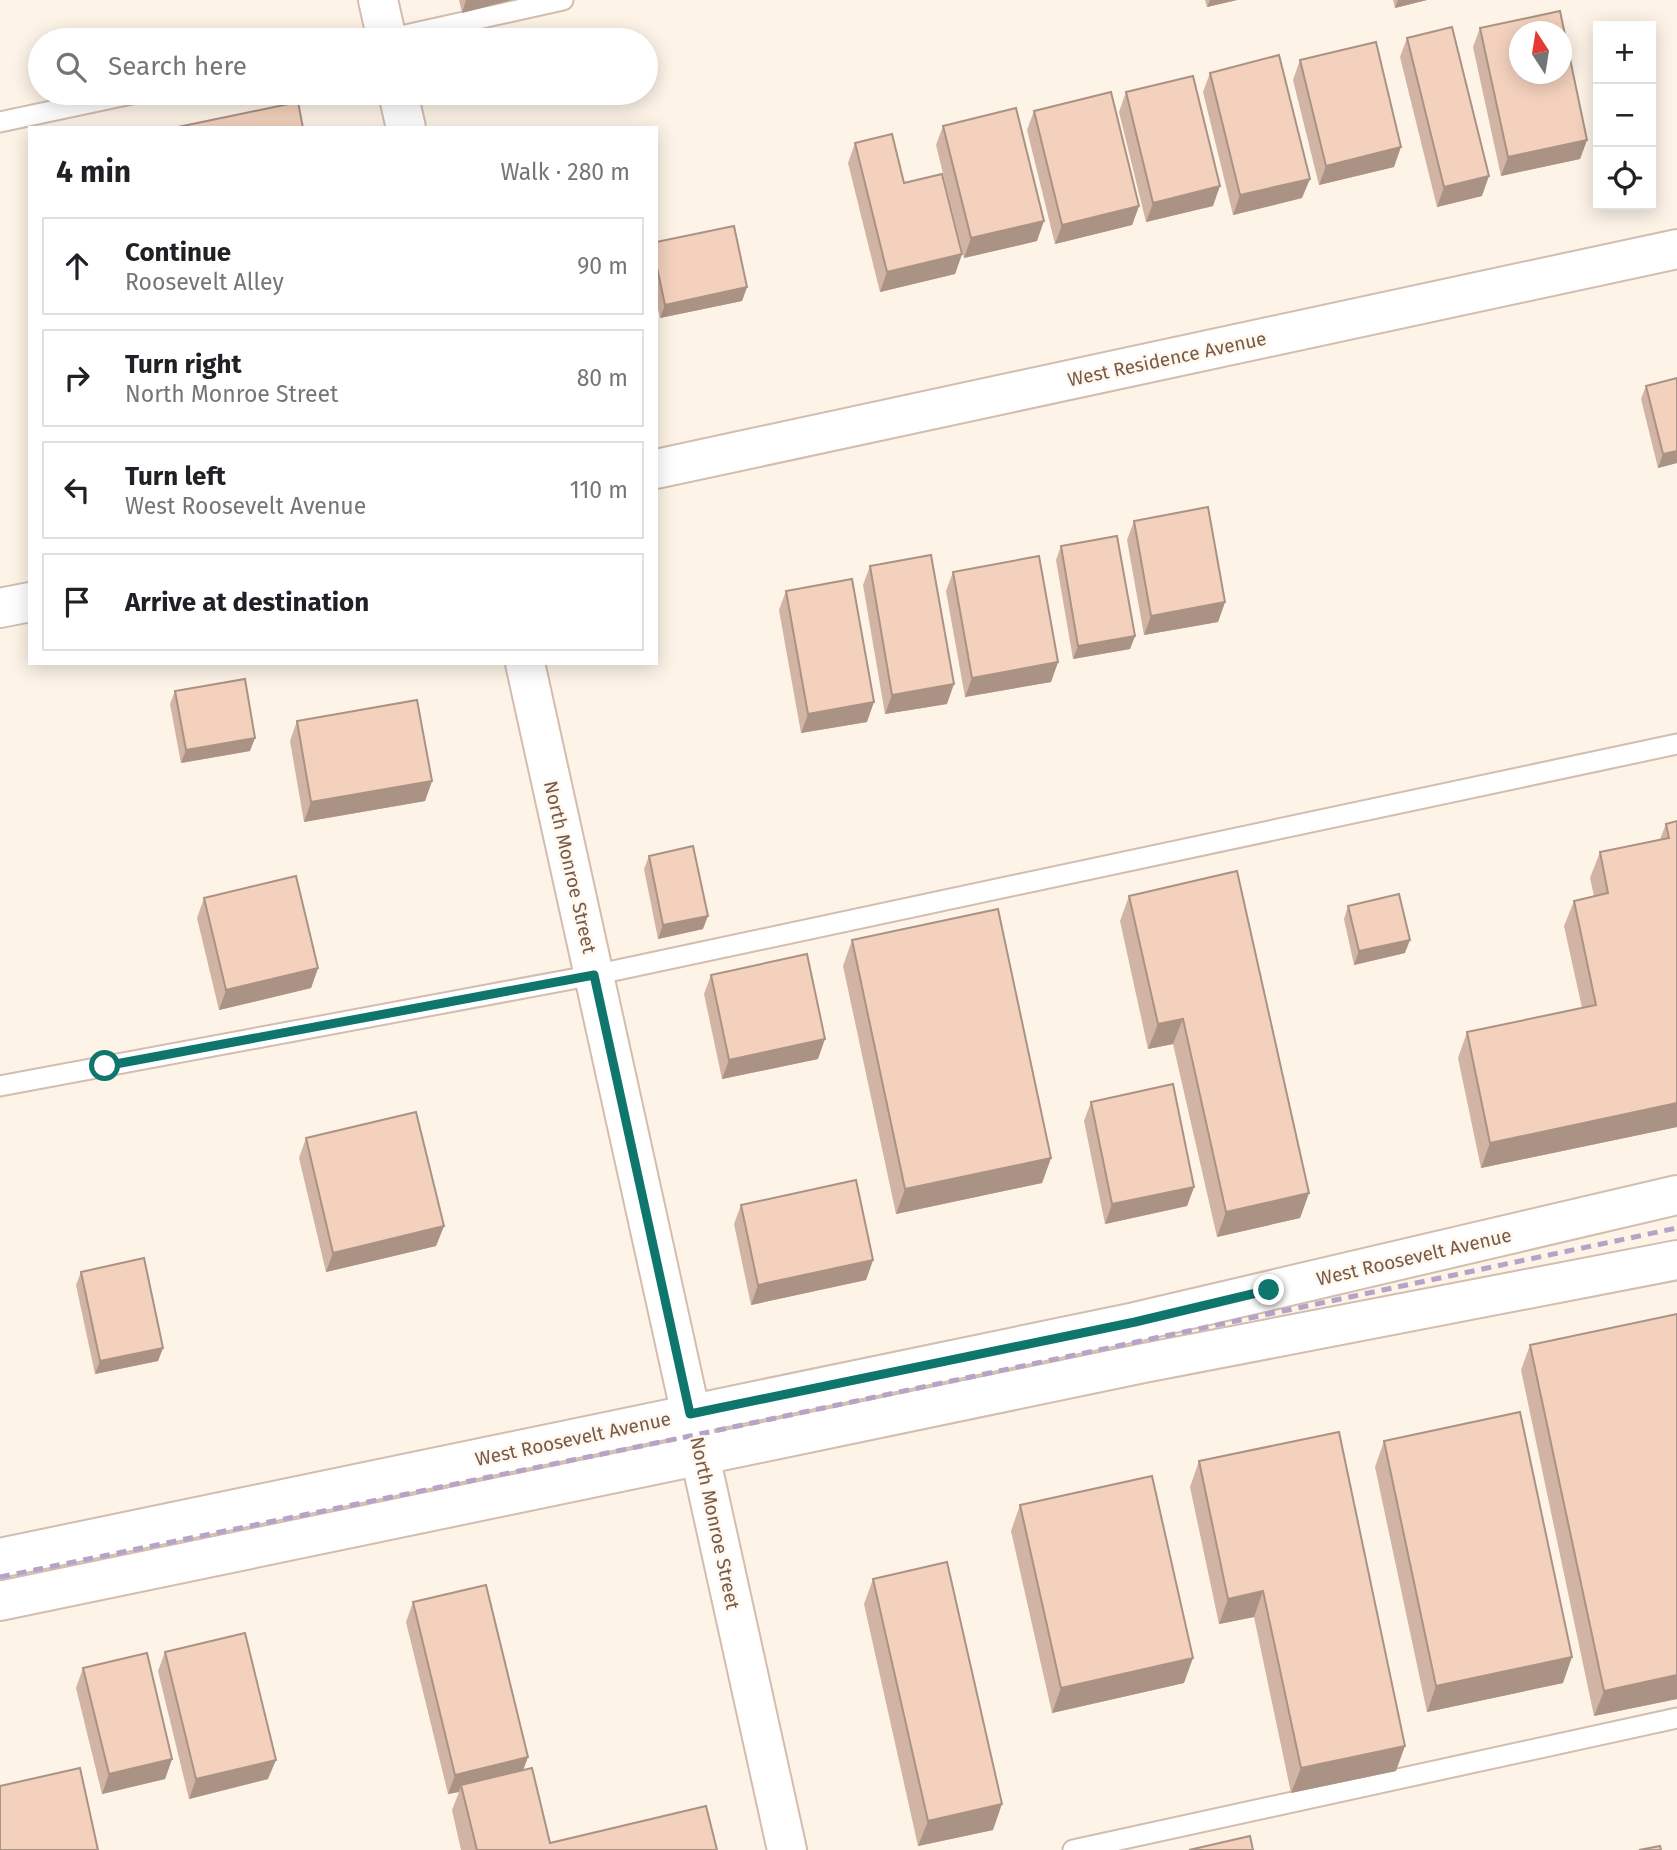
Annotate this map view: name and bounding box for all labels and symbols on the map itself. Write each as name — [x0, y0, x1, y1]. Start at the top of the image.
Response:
north arrow — [1509, 21, 1572, 84]
street label: West Residence Avenue — [1066, 327, 1268, 391]
street label: North Monroe Street — [539, 779, 601, 956]
route start — [89, 1050, 120, 1081]
street label: West Roosevelt Avenue — [1314, 1223, 1514, 1291]
route end — [1253, 1274, 1284, 1305]
street label: West Roosevelt Avenue — [473, 1407, 673, 1471]
street label: North Monroe Street — [685, 1434, 745, 1612]

